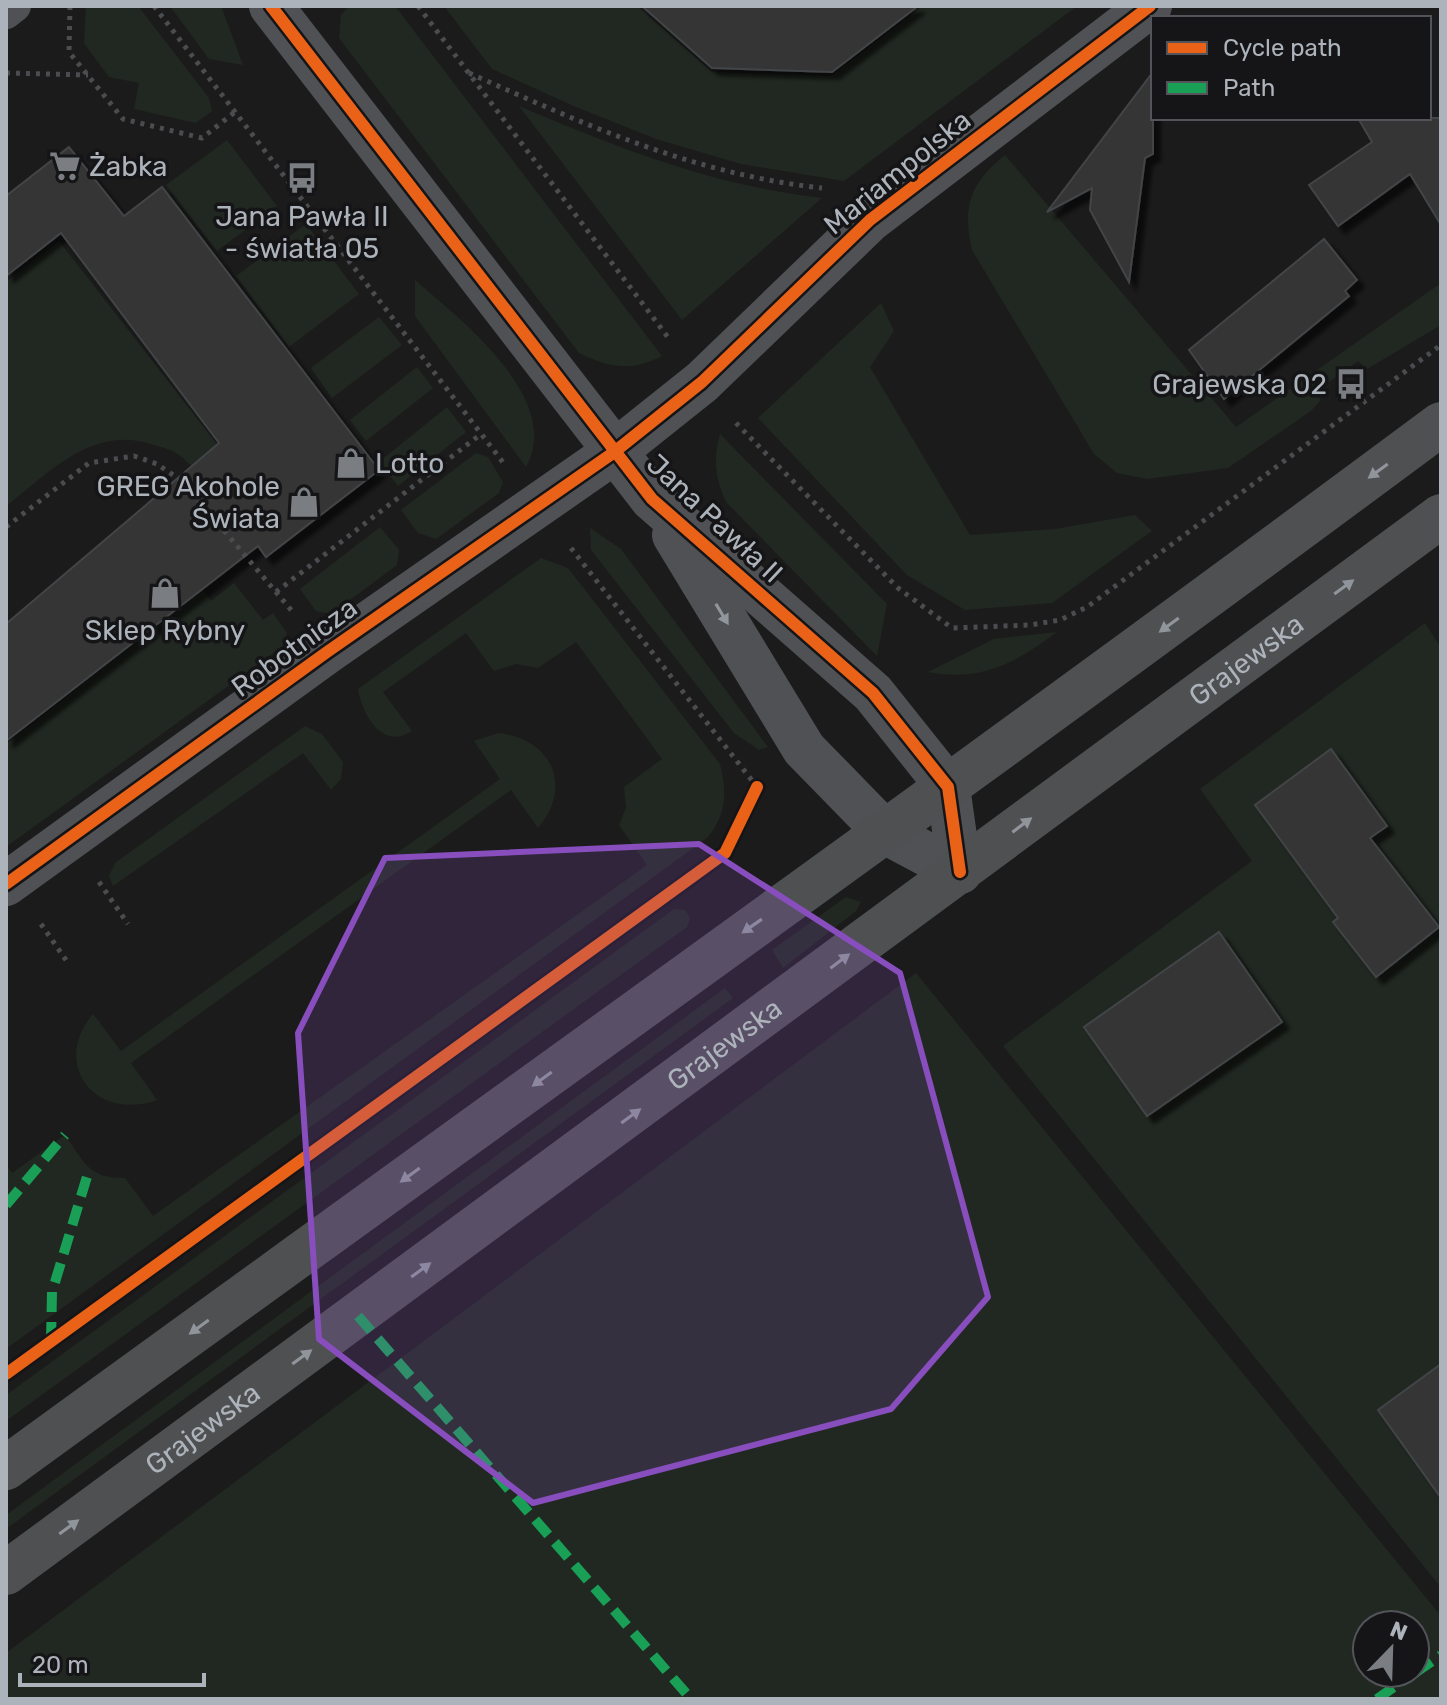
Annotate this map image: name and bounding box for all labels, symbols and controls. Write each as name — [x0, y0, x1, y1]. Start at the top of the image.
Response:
legend — [1151, 16, 1431, 120]
text: Cycle path — [1223, 34, 1342, 62]
text: Path — [1223, 74, 1275, 102]
street label: Mariampolska — [817, 103, 977, 242]
supermarket icon: Żabka — [48, 149, 82, 183]
place label: Żabka — [89, 150, 168, 183]
bus stop icon: Jana Pawła II - światła 05 — [285, 161, 319, 195]
place label: Jana Pawła II - światła 05 — [215, 200, 389, 265]
bus stop icon: Grajewska 02 — [1334, 367, 1368, 401]
place label: Grajewska 02 — [1152, 368, 1327, 401]
shop icon: Lotto — [334, 446, 368, 480]
place label: Lotto — [375, 447, 444, 480]
street label: Jana Pawła II — [640, 447, 789, 590]
one-way arrow — [1368, 462, 1389, 478]
place label: GREG Akohole Świata — [96, 470, 280, 535]
shop icon: GREG Akohole Świata — [287, 485, 321, 519]
shop icon: Sklep Rybny — [148, 576, 182, 610]
one-way arrow — [1333, 580, 1354, 596]
street label: Robotnicza — [225, 591, 363, 704]
one-way arrow — [714, 603, 728, 625]
street label: Grajewska — [1183, 607, 1310, 713]
place label: Sklep Rybny — [85, 614, 245, 647]
one-way arrow — [1159, 616, 1179, 632]
one-way arrow — [1012, 818, 1032, 834]
one-way arrow — [742, 917, 763, 933]
one-way arrow — [829, 954, 850, 970]
street label: Grajewska — [661, 991, 788, 1097]
one-way arrow — [532, 1070, 552, 1086]
one-way arrow — [620, 1108, 641, 1124]
one-way arrow — [399, 1167, 421, 1183]
one-way arrow — [411, 1263, 432, 1278]
one-way arrow — [189, 1319, 210, 1335]
one-way arrow — [291, 1350, 312, 1366]
street label: Grajewska — [139, 1376, 266, 1482]
one-way arrow — [58, 1519, 80, 1535]
north arrow — [1351, 1609, 1431, 1689]
text: N — [1386, 1616, 1411, 1647]
scale bar — [20, 1637, 204, 1687]
text: 20 m — [32, 1651, 89, 1679]

